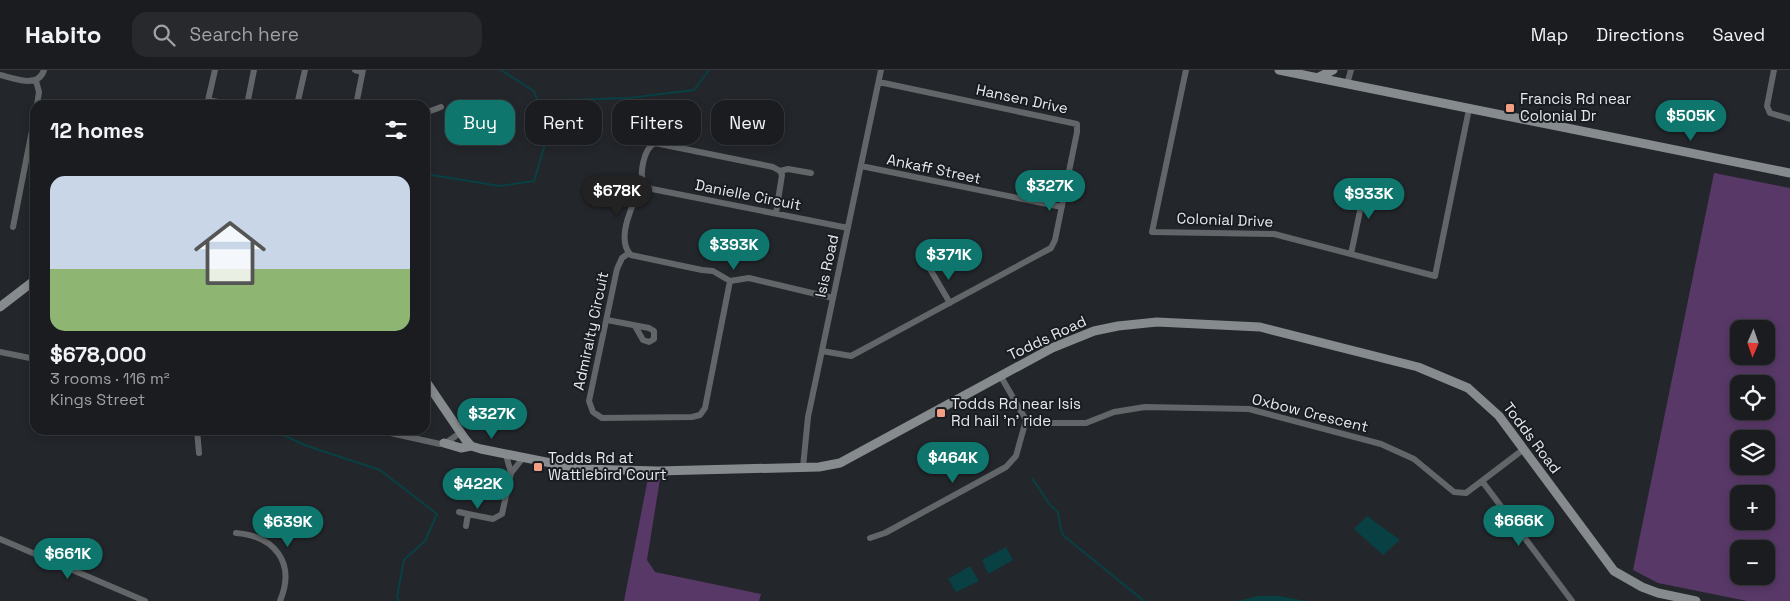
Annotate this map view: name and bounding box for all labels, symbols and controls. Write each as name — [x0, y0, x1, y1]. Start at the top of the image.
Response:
search box — [132, 12, 482, 57]
text: Habito — [25, 19, 102, 50]
icon: search — [150, 21, 178, 49]
text: Search here — [190, 22, 299, 47]
text: Map — [1531, 23, 1568, 46]
text: Directions — [1596, 23, 1685, 46]
text: Saved — [1713, 23, 1765, 46]
street label: Hansen Drive — [974, 80, 1070, 118]
place label: Francis Rd near Colonial Dr — [1520, 89, 1631, 125]
chip: Buy — [445, 100, 515, 145]
chip: Rent — [525, 100, 602, 145]
chip: Filters — [612, 100, 701, 145]
chip: New — [711, 100, 784, 145]
pin: $505K — [1656, 100, 1726, 142]
marker: Francis Rd near Colonial Dr — [1504, 102, 1516, 114]
text: $505K — [1666, 105, 1716, 126]
icon: filters — [382, 116, 410, 144]
text: 12 homes — [50, 117, 144, 144]
street label: Ankaff Street — [885, 149, 983, 188]
pin: $327K — [1015, 170, 1085, 212]
pin: $678K — [582, 174, 652, 217]
street label: Danielle Circuit — [693, 175, 803, 214]
text: $327K — [1026, 175, 1074, 196]
pin: $933K — [1334, 178, 1404, 220]
text: $678K — [593, 180, 641, 201]
text: $933K — [1344, 183, 1394, 204]
icon: home — [185, 208, 275, 298]
street label: Colonial Drive — [1176, 208, 1274, 231]
pin: $393K — [699, 228, 769, 271]
street label: Isis Road — [811, 233, 842, 299]
text: $393K — [709, 234, 759, 255]
pin: $371K — [914, 238, 984, 281]
text: $371K — [926, 244, 972, 265]
street label: Admiralty Circuit — [569, 270, 612, 392]
street label: Todds Road — [1004, 311, 1089, 364]
north arrow — [1730, 320, 1775, 365]
map controls — [1730, 320, 1775, 585]
text: $678,000 — [50, 341, 146, 368]
text: 3 rooms · 116 m² — [50, 368, 170, 389]
button: locate — [1730, 375, 1775, 420]
text: Kings Street — [50, 389, 145, 410]
street label: Oxbow Crescent — [1250, 389, 1370, 436]
place label: Todds Rd near Isis Rd hail 'n' ride — [951, 394, 1081, 430]
pin: $327K — [457, 398, 527, 440]
street label: Todds Road — [1499, 398, 1565, 477]
text: $327K — [468, 403, 516, 424]
marker: Todds Rd near Isis Rd hail 'n' ride — [935, 407, 947, 419]
button: layers — [1730, 430, 1775, 475]
pin: $464K — [918, 442, 988, 484]
text: $464K — [928, 447, 978, 468]
place label: Todds Rd at Wattlebird Court — [548, 448, 667, 484]
marker: Todds Rd at Wattlebird Court — [532, 461, 544, 473]
pin: $422K — [443, 468, 513, 510]
text: $422K — [454, 473, 502, 494]
button: + — [1730, 485, 1775, 530]
pin: $666K — [1484, 504, 1554, 547]
pin: $639K — [253, 506, 323, 548]
text: $666K — [1494, 510, 1544, 531]
text: $639K — [263, 511, 313, 532]
pin: $661K — [33, 538, 103, 580]
button: − — [1730, 540, 1775, 585]
text: $661K — [45, 543, 91, 564]

